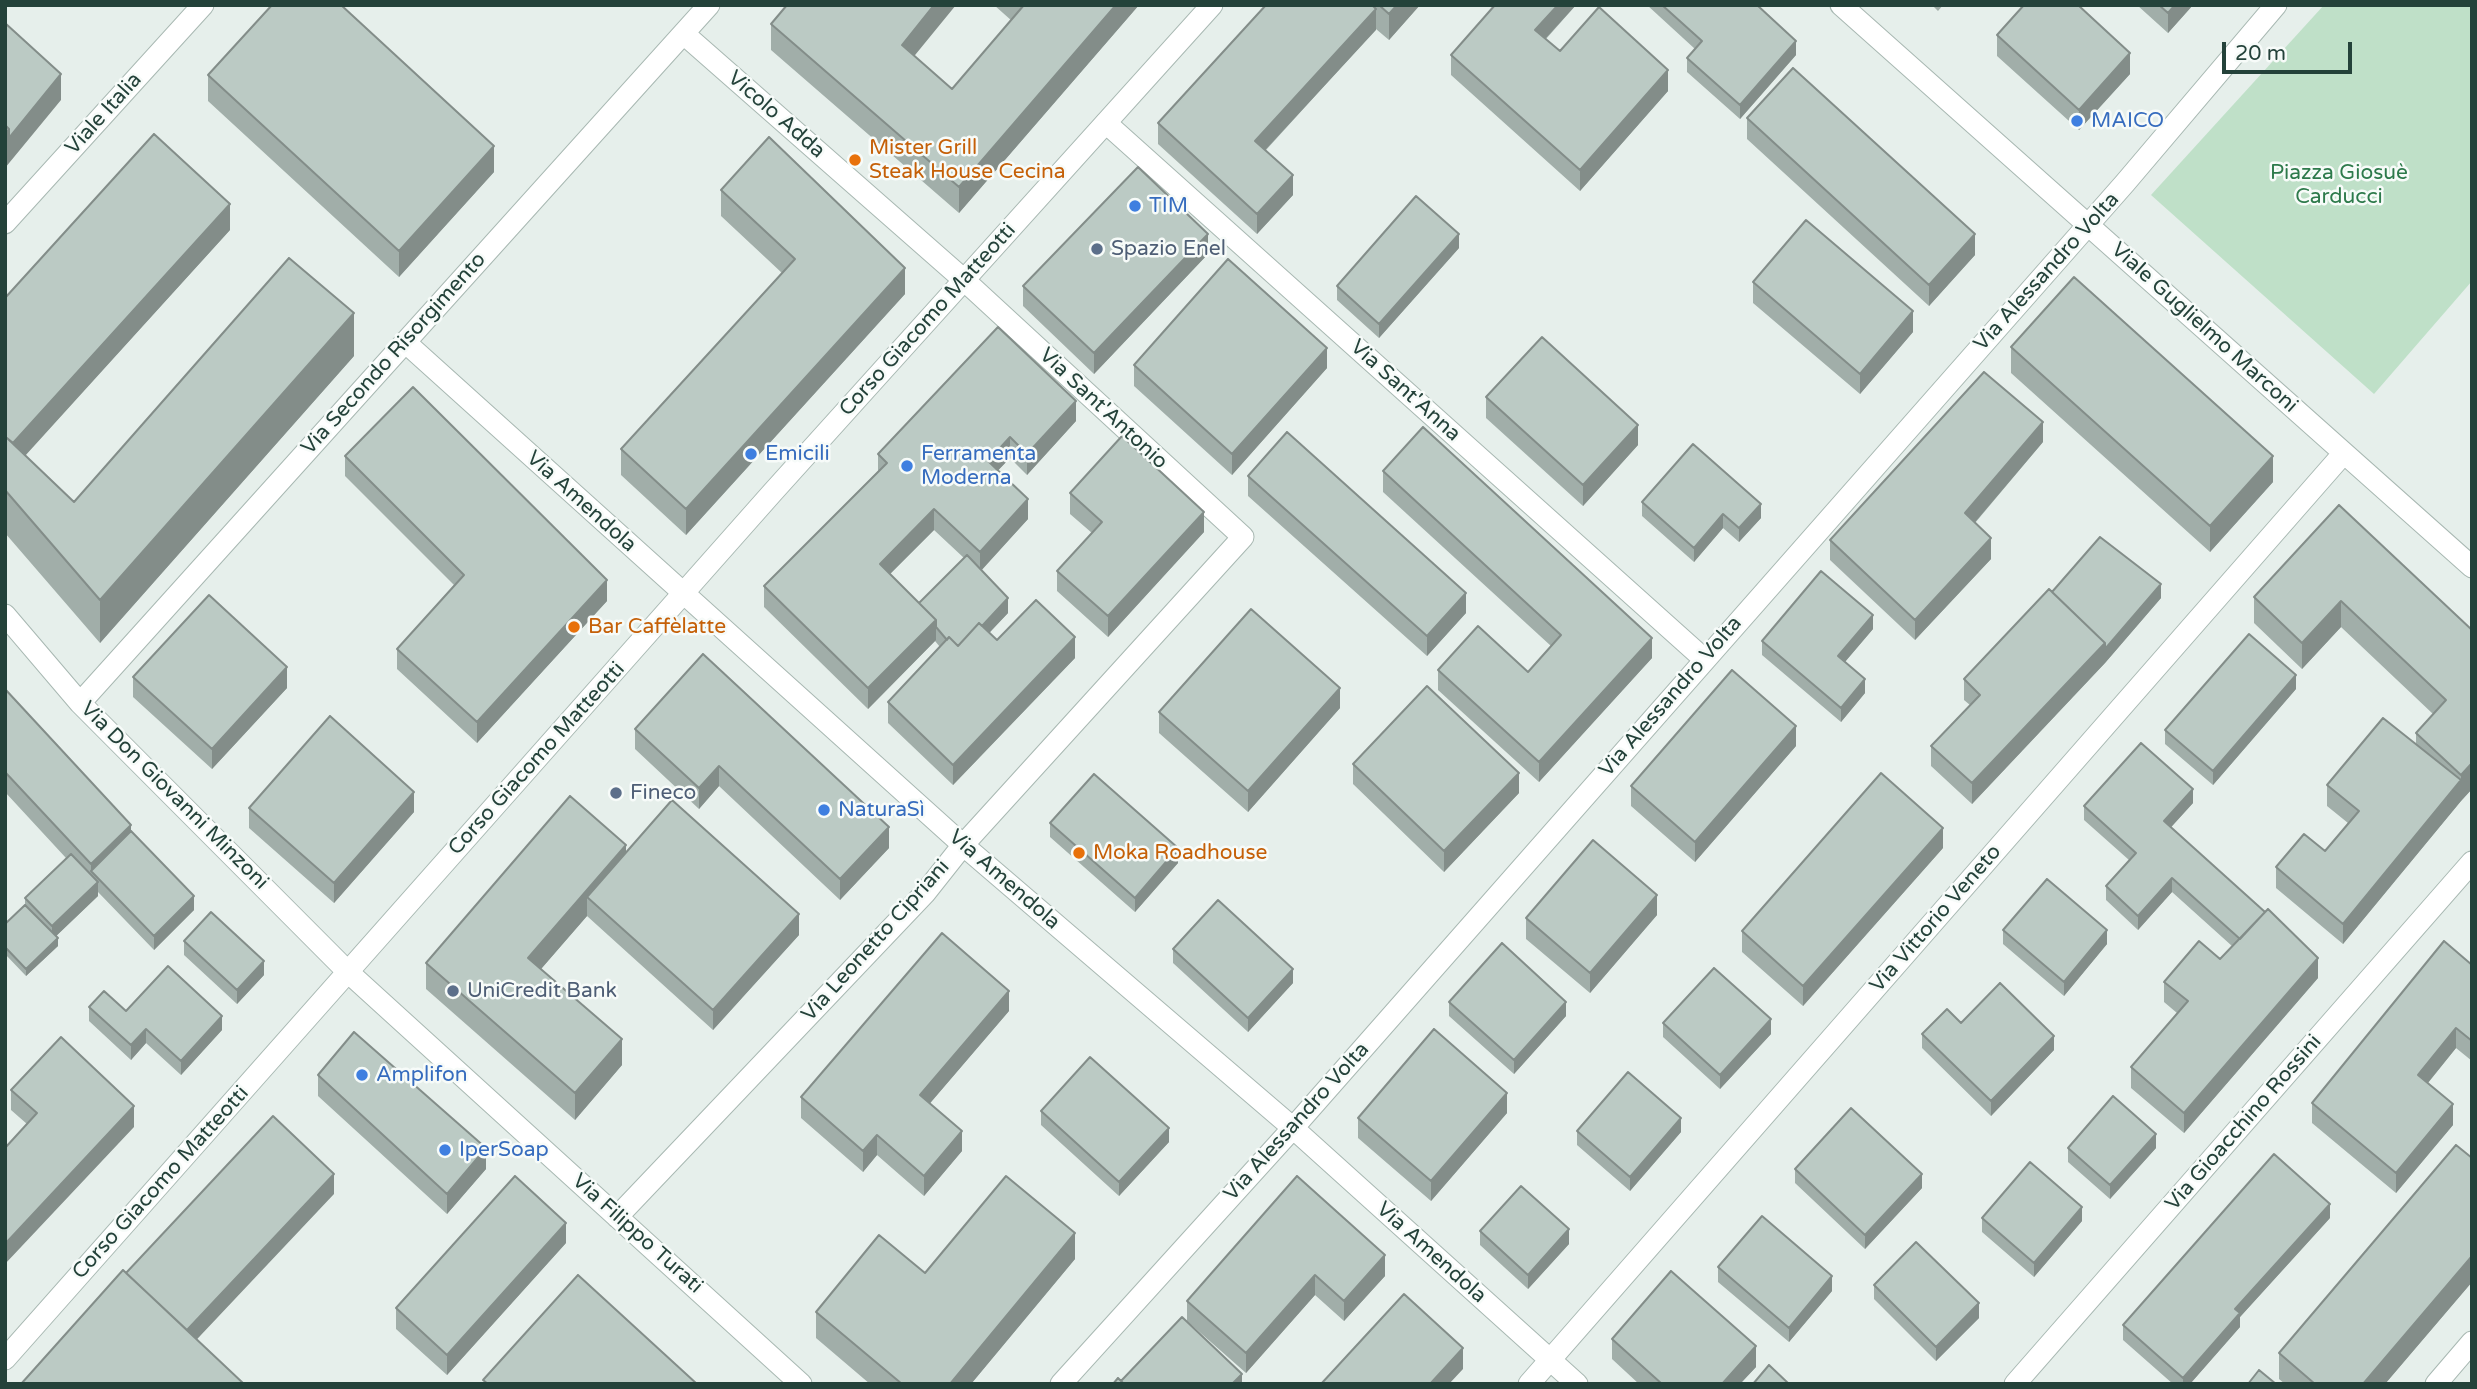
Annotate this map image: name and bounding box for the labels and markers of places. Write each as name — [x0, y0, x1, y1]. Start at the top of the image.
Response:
place label: MAICO — [2091, 108, 2164, 134]
marker: MAICO — [2069, 113, 2085, 129]
place label: Mister Grill Steak House Cecina — [869, 135, 1066, 185]
marker: Mister Grill Steak House Cecina — [847, 152, 863, 168]
place label: TIM — [1149, 193, 1188, 219]
marker: TIM — [1127, 198, 1143, 214]
place label: Spazio Enel — [1111, 236, 1226, 262]
marker: Spazio Enel — [1089, 241, 1105, 257]
place label: Emicili — [765, 441, 830, 467]
place label: Ferramenta Moderna — [921, 441, 1036, 491]
marker: Emicili — [743, 446, 759, 462]
marker: Ferramenta Moderna — [899, 458, 915, 474]
place label: Bar Caffèlatte — [588, 614, 726, 640]
marker: Bar Caffèlatte — [566, 619, 582, 635]
place label: Fineco — [630, 780, 696, 806]
marker: Fineco — [608, 785, 624, 801]
place label: NaturaSì — [838, 797, 925, 823]
marker: NaturaSì — [816, 802, 832, 818]
place label: Moka Roadhouse — [1093, 840, 1267, 866]
marker: Moka Roadhouse — [1071, 845, 1087, 861]
place label: UniCredit Bank — [467, 978, 617, 1004]
marker: UniCredit Bank — [445, 983, 461, 999]
place label: Amplifon — [376, 1062, 467, 1088]
marker: Amplifon — [354, 1067, 370, 1083]
place label: IperSoap — [459, 1137, 549, 1163]
marker: IperSoap — [437, 1142, 453, 1158]

